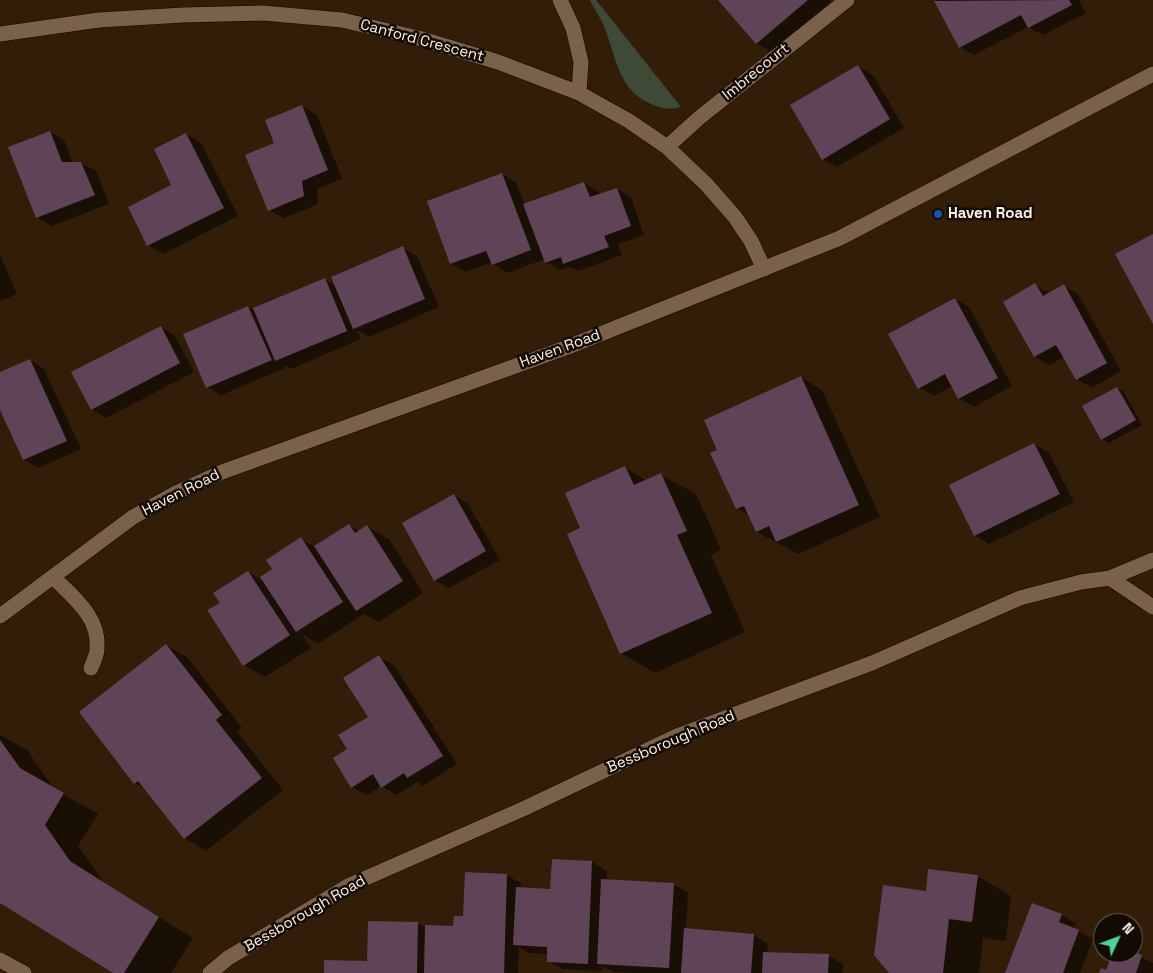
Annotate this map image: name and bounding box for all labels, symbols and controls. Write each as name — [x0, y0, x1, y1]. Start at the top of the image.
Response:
street label: Canford Crescent — [358, 16, 486, 66]
street label: Imbrecourt — [719, 40, 793, 104]
place label: Haven Road — [948, 205, 1033, 223]
marker: Haven Road — [932, 208, 944, 220]
street label: Haven Road — [517, 326, 603, 372]
street label: Haven Road — [139, 466, 223, 520]
street label: Bessborough Road — [604, 707, 738, 777]
street label: Bessborough Road — [241, 872, 369, 956]
north arrow — [1093, 913, 1143, 963]
text: N — [1118, 919, 1138, 938]

